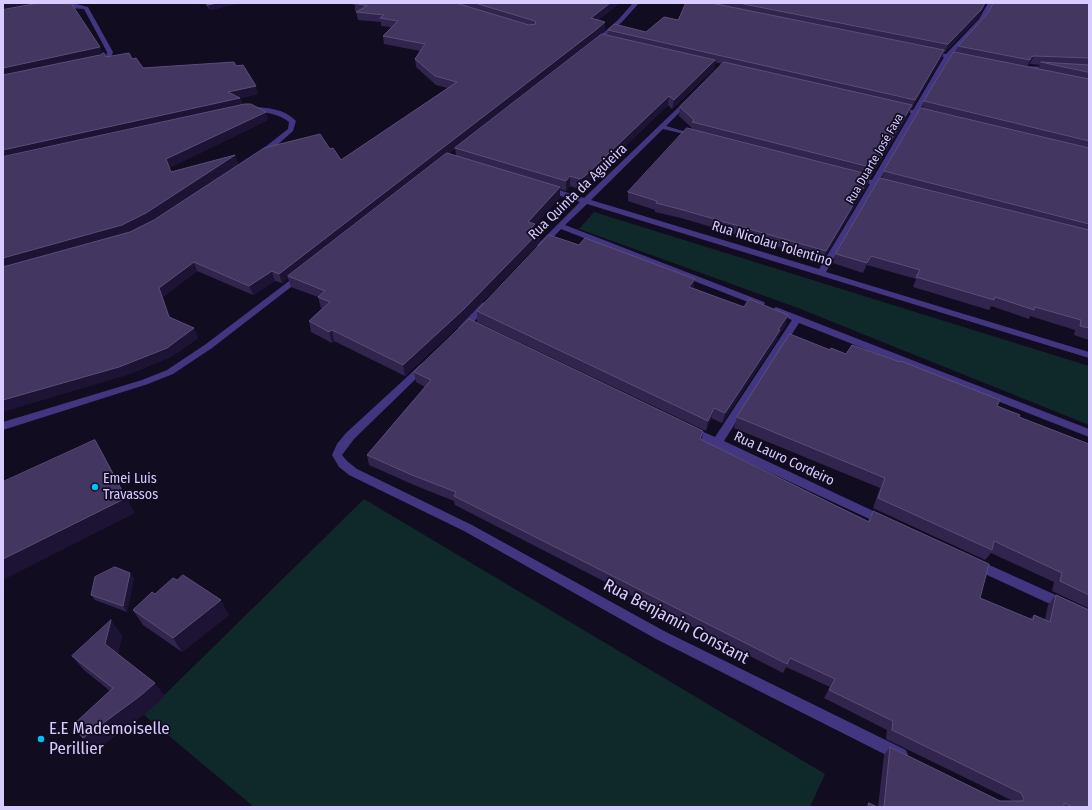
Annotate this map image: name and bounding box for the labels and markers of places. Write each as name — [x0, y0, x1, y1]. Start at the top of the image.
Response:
place label: Emei Luis Travassos — [103, 471, 158, 504]
marker: Emei Luis Travassos — [90, 482, 100, 492]
place label: E.E Mademoiselle Perillier — [49, 719, 170, 759]
marker: E.E Mademoiselle Perillier — [36, 734, 46, 744]

